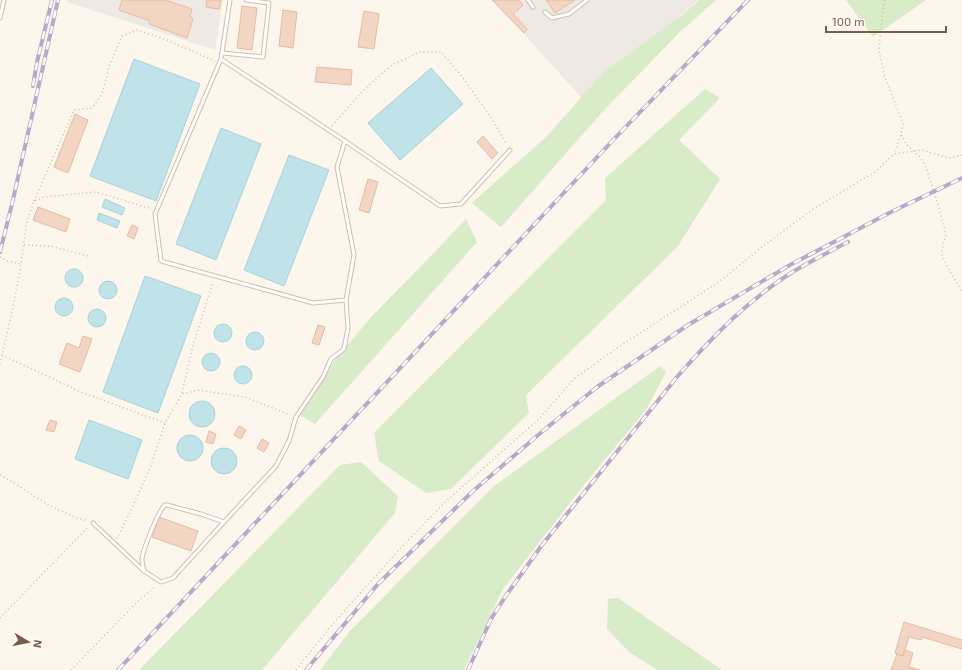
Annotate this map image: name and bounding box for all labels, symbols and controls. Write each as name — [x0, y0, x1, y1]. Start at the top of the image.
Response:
scale bar — [826, 8, 946, 34]
text: 100 m — [832, 14, 864, 28]
north arrow — [8, 622, 48, 662]
text: N — [31, 639, 45, 649]

